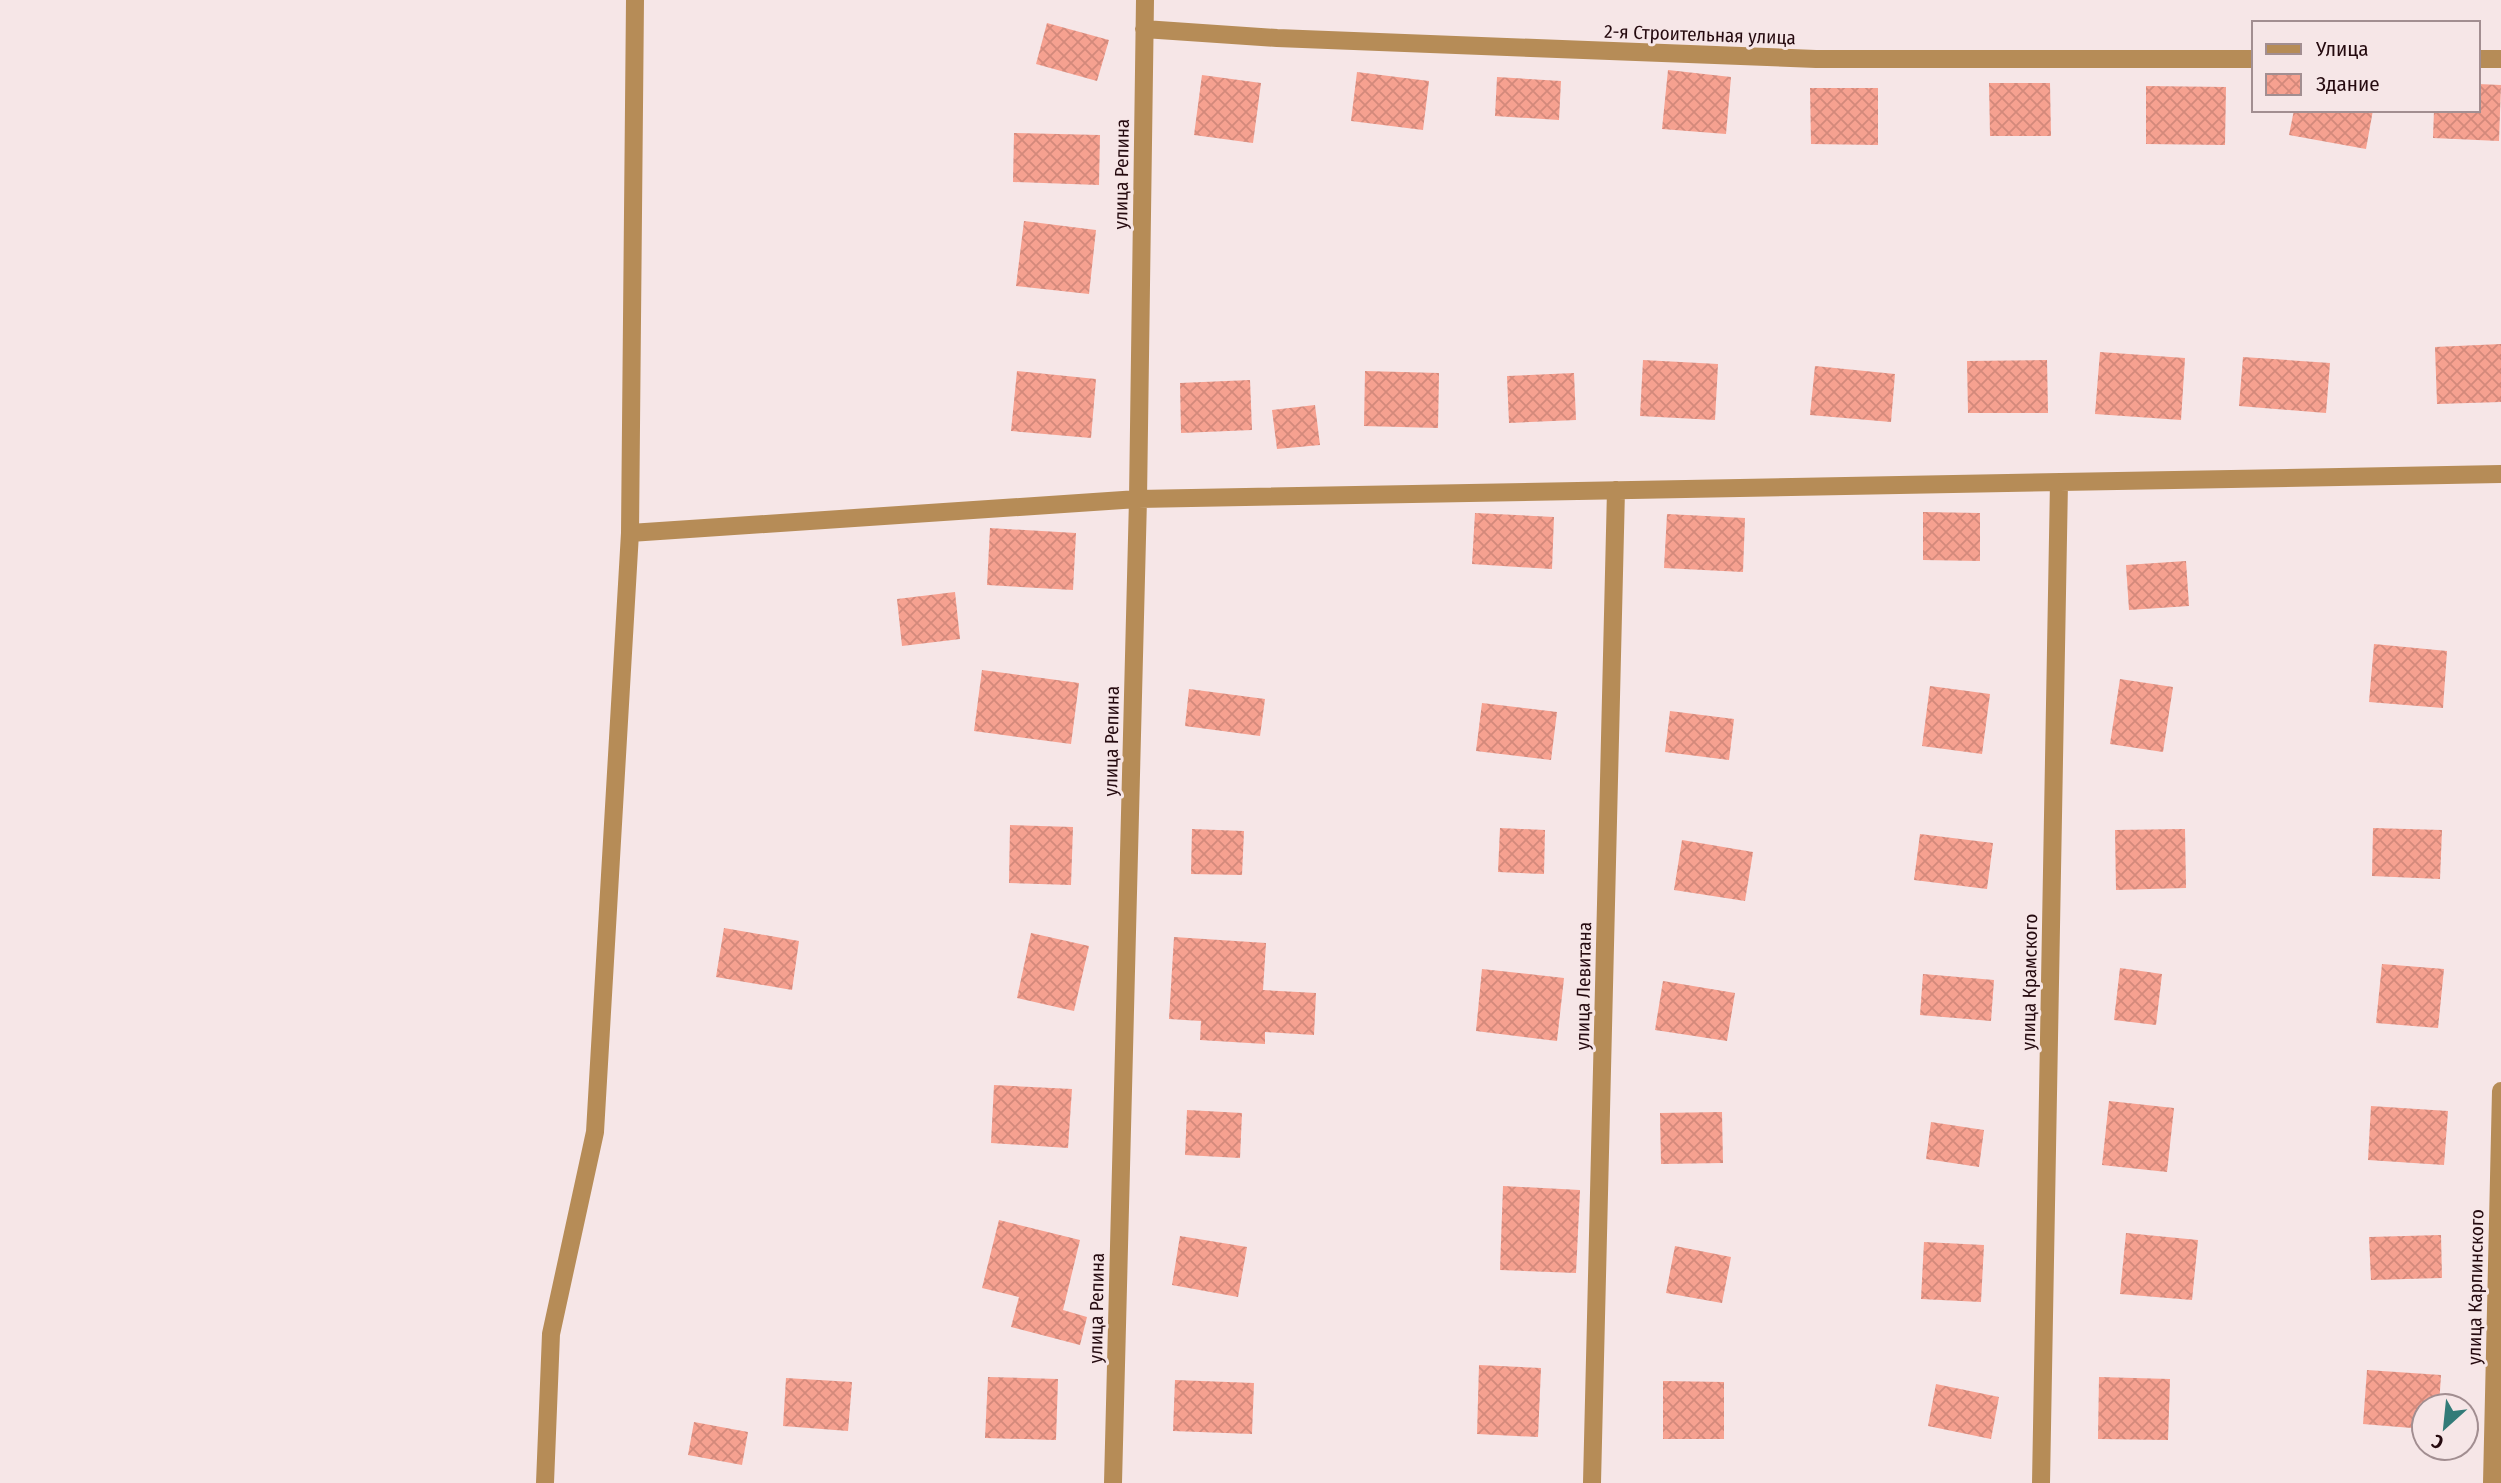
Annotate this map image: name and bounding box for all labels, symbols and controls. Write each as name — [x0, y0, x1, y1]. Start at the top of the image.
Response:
street label: 2-я Строительная улица — [1604, 20, 1796, 49]
legend — [2252, 21, 2480, 112]
text: Улица — [2315, 36, 2369, 62]
text: Здание — [2316, 71, 2380, 97]
street label: улица Репина — [1109, 119, 1134, 229]
street label: улица Репина — [1099, 686, 1124, 796]
street label: улица Крамского — [2017, 913, 2042, 1051]
street label: улица Левитана — [1571, 922, 1596, 1050]
street label: улица Карпинского — [2463, 1209, 2488, 1365]
street label: улица Репина — [1084, 1253, 1109, 1363]
north arrow — [2410, 1392, 2480, 1462]
text: С — [2428, 1429, 2447, 1454]

